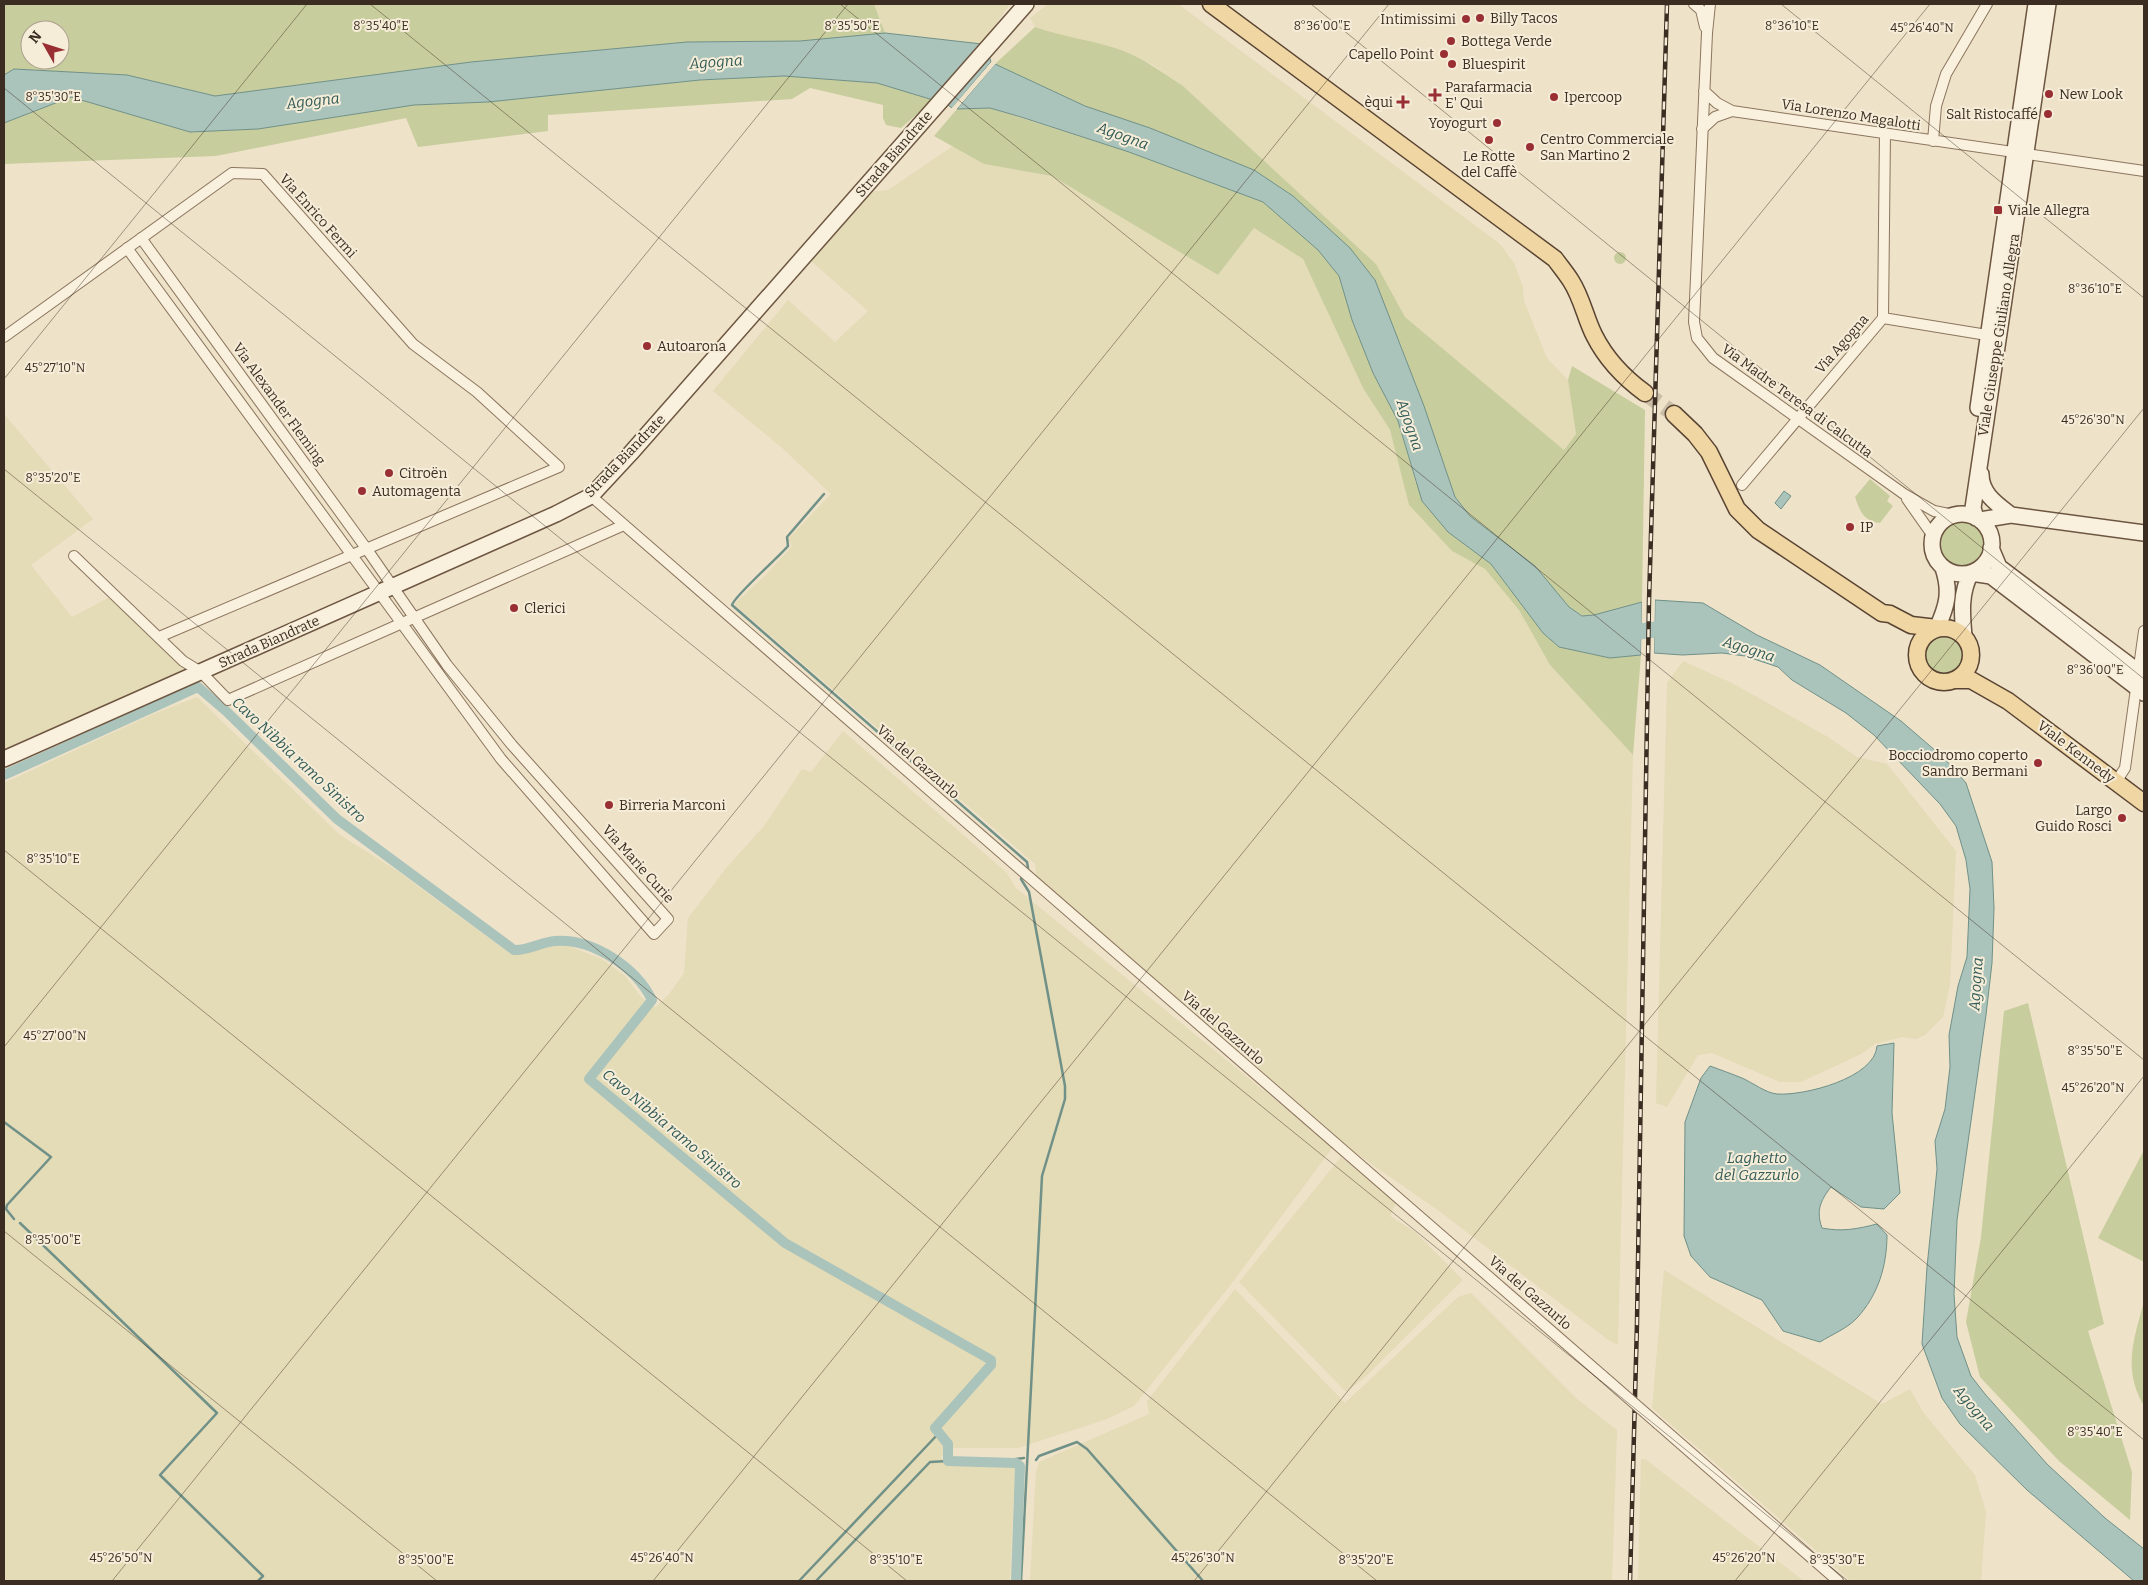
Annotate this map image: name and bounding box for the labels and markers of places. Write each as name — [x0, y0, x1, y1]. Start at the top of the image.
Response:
place label: Billy Tacos — [1490, 10, 1558, 27]
place label: Intimissimi — [1380, 11, 1456, 28]
marker: Billy Tacos — [1474, 12, 1486, 24]
marker: Intimissimi — [1460, 13, 1472, 25]
place label: Bottega Verde — [1461, 33, 1552, 50]
marker: Bottega Verde — [1445, 35, 1457, 47]
place label: Capello Point — [1348, 46, 1434, 63]
marker: Capello Point — [1438, 48, 1450, 60]
place label: Bluespirit — [1462, 56, 1526, 73]
marker: Bluespirit — [1446, 58, 1458, 70]
place label: Parafarmacia E' Qui — [1445, 79, 1532, 112]
place label: New Look — [2059, 86, 2123, 103]
marker: New Look — [2043, 88, 2055, 100]
marker: Parafarmacia E' Qui — [1429, 89, 1441, 101]
place label: Ipercoop — [1564, 89, 1622, 106]
marker: Ipercoop — [1548, 91, 1560, 103]
place label: èqui — [1364, 94, 1393, 111]
marker: èqui — [1397, 96, 1409, 108]
place label: Salt Ristocaffé — [1946, 106, 2038, 123]
marker: Salt Ristocaffé — [2042, 108, 2054, 120]
place label: Yoyogurt — [1428, 115, 1487, 132]
marker: Yoyogurt — [1491, 117, 1503, 129]
place label: Centro Commerciale San Martino 2 — [1540, 131, 1674, 164]
marker: Le Rotte del Caffè — [1483, 134, 1495, 146]
marker: Centro Commerciale San Martino 2 — [1524, 141, 1536, 153]
place label: Le Rotte del Caffè — [1461, 148, 1517, 181]
place label: Viale Allegra — [2008, 202, 2090, 219]
marker: Viale Allegra — [1992, 204, 2004, 216]
place label: Autoarona — [657, 338, 727, 355]
marker: Autoarona — [641, 340, 653, 352]
place label: Citroën — [399, 465, 447, 482]
marker: Citroën — [383, 467, 395, 479]
place label: Automagenta — [372, 483, 461, 500]
marker: Automagenta — [356, 485, 368, 497]
place label: IP — [1860, 519, 1873, 536]
marker: IP — [1844, 521, 1856, 533]
place label: Clerici — [524, 600, 566, 617]
marker: Clerici — [508, 602, 520, 614]
place label: Bocciodromo coperto Sandro Bermani — [1888, 747, 2028, 780]
marker: Bocciodromo coperto Sandro Bermani — [2032, 757, 2044, 769]
place label: Birreria Marconi — [619, 797, 726, 814]
marker: Birreria Marconi — [603, 799, 615, 811]
place label: Largo Guido Rosci — [2035, 802, 2112, 835]
marker: Largo Guido Rosci — [2116, 812, 2128, 824]

